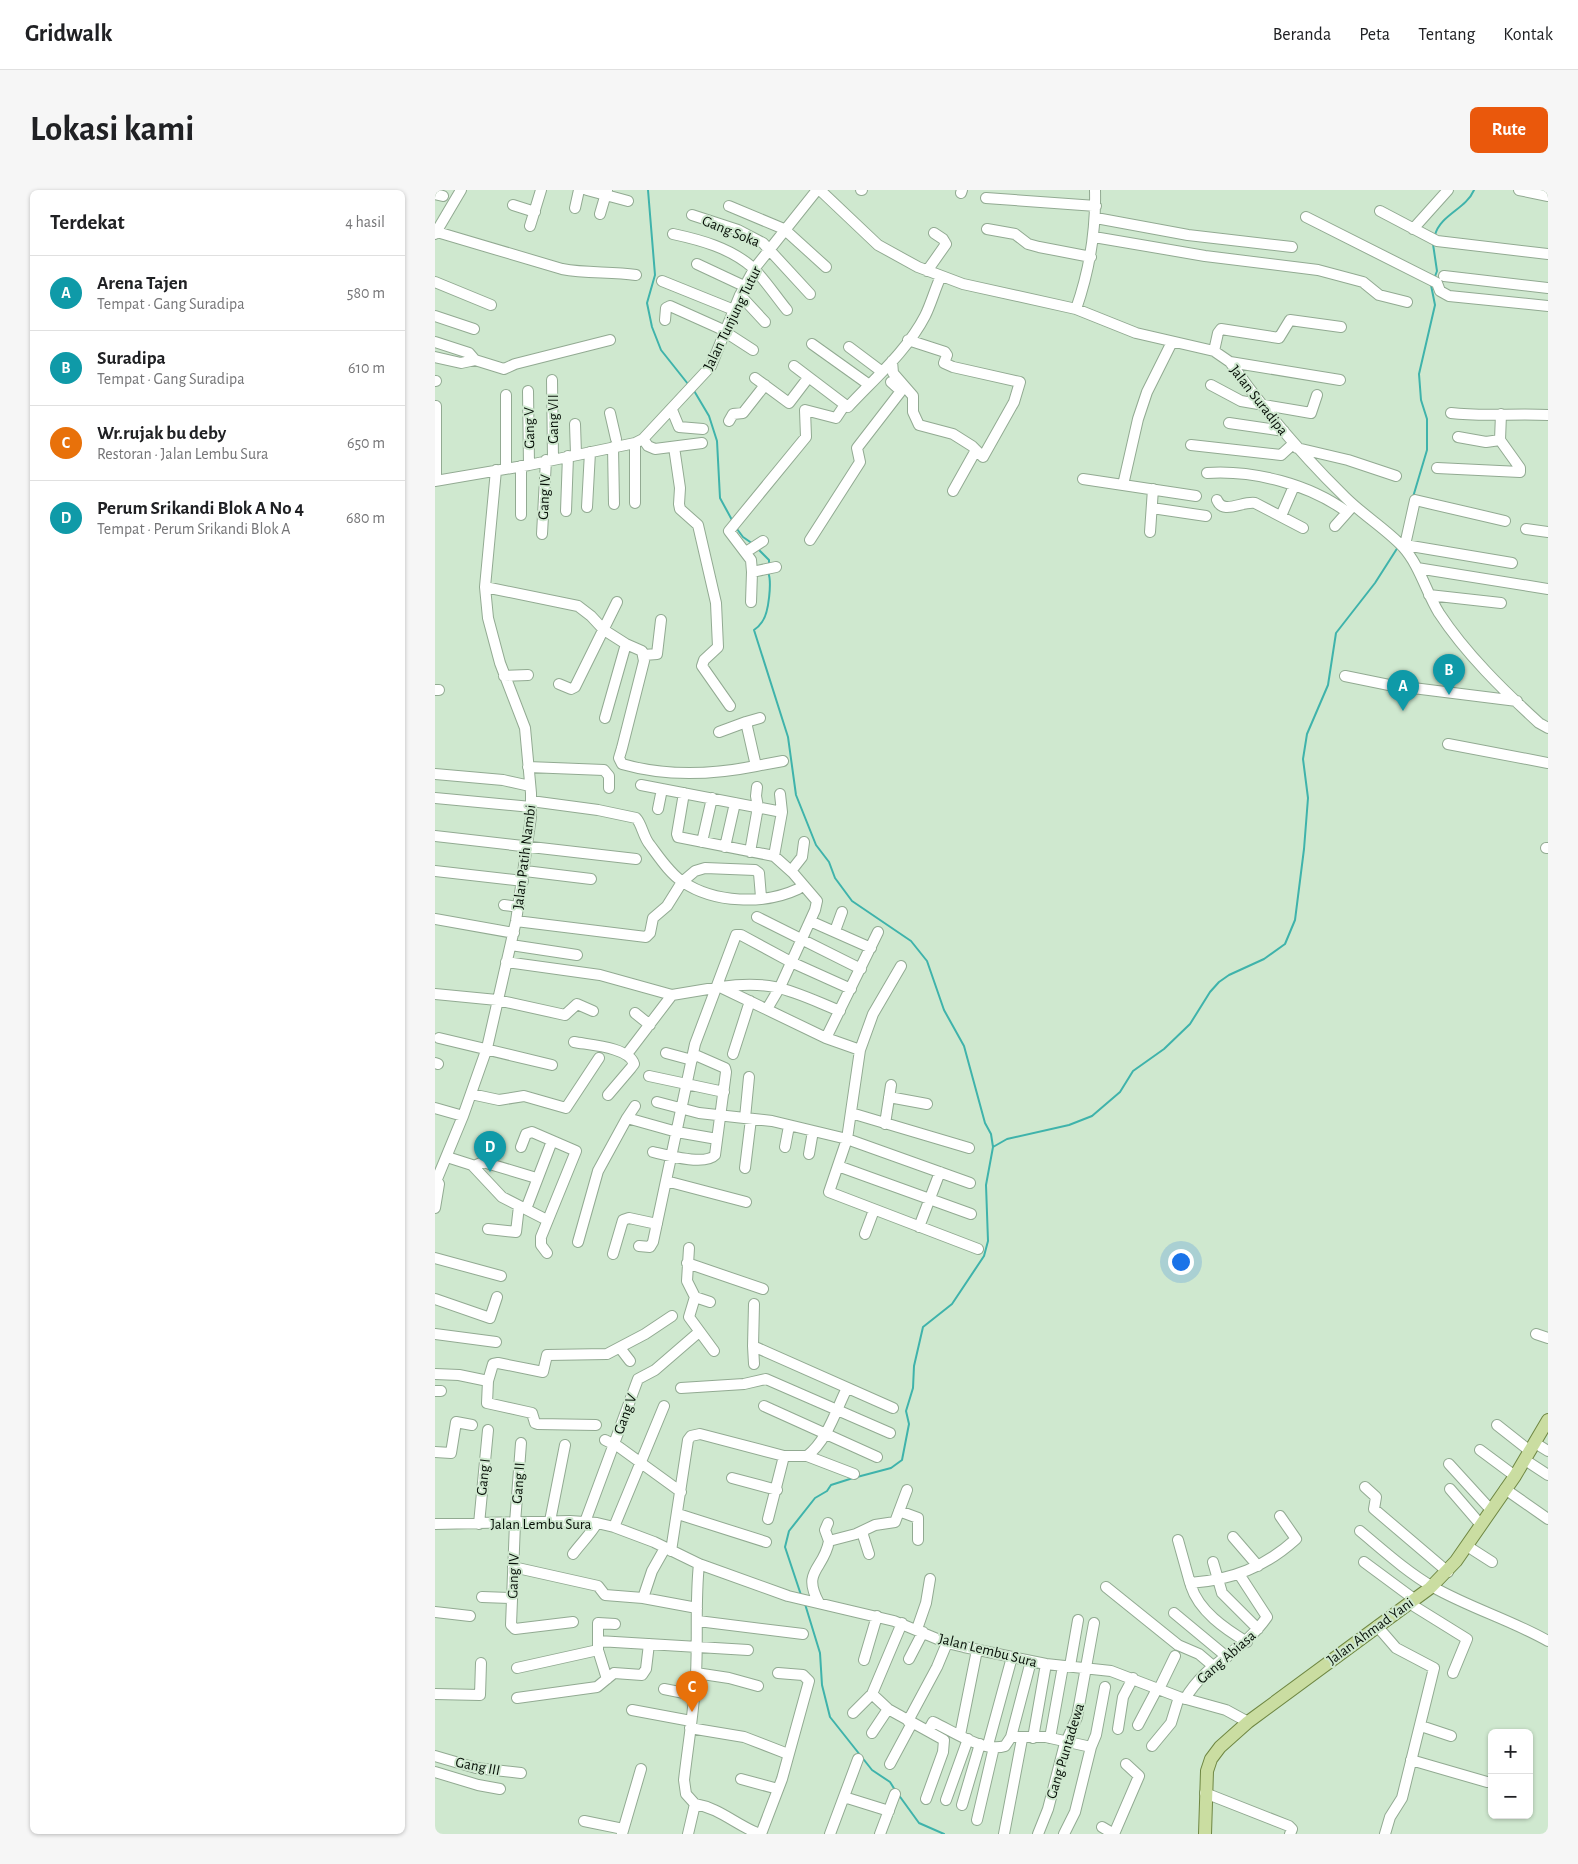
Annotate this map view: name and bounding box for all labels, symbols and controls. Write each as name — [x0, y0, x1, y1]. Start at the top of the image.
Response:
text: Gridwalk — [25, 22, 112, 46]
text: Beranda — [1273, 26, 1331, 44]
text: Peta — [1359, 26, 1390, 44]
text: Tentang — [1418, 26, 1475, 44]
text: Kontak — [1503, 26, 1553, 44]
button: Rute — [1470, 107, 1548, 153]
text: Lokasi kami — [30, 112, 194, 147]
text: Terdekat — [50, 212, 125, 233]
street label: Gang Soka — [700, 213, 762, 250]
text: 4 hasil — [345, 214, 385, 230]
street label: Jalan Tunjung Tutur — [701, 264, 764, 373]
text: Arena Tajen — [97, 274, 188, 293]
text: A — [61, 285, 71, 301]
text: 580 m — [347, 285, 385, 301]
text: Tempat · Gang Suradipa — [97, 296, 245, 312]
text: Suradipa — [97, 349, 166, 368]
text: B — [61, 360, 71, 376]
text: 610 m — [348, 360, 385, 376]
street label: Jalan Suradipa — [1227, 363, 1290, 438]
text: Tempat · Gang Suradipa — [97, 371, 245, 387]
street label: Gang VII — [546, 394, 561, 444]
street label: Gang V — [522, 407, 537, 449]
text: Wr.rujak bu deby — [97, 424, 226, 443]
text: C — [62, 435, 70, 451]
text: 650 m — [347, 435, 385, 451]
text: Restoran · Jalan Lembu Sura — [97, 446, 268, 462]
street label: Gang IV — [536, 473, 553, 520]
text: Perum Srikandi Blok A No 4 — [97, 499, 304, 518]
text: D — [61, 510, 71, 526]
text: 680 m — [346, 510, 385, 526]
text: Tempat · Perum Srikandi Blok A — [97, 521, 290, 537]
pin: B — [1433, 654, 1465, 695]
pin: A — [1387, 670, 1419, 711]
street label: Jalan Patih Nambi — [511, 804, 538, 910]
pin: D — [474, 1131, 506, 1172]
your location — [1168, 1249, 1194, 1275]
street label: Gang V — [611, 1392, 640, 1436]
street label: Gang I — [474, 1458, 493, 1496]
street label: Gang II — [510, 1462, 527, 1504]
street label: Jalan Lembu Sura — [491, 1517, 592, 1532]
street label: Gang IV — [505, 1553, 522, 1599]
street label: Jalan Ahmad Yani — [1324, 1595, 1416, 1668]
street label: Gang Abiasa — [1194, 1628, 1259, 1687]
street label: Jalan Lembu Sura — [937, 1631, 1039, 1670]
pin: C — [676, 1671, 708, 1712]
street label: Gang Puntadewa — [1044, 1701, 1087, 1801]
map controls — [1488, 1729, 1533, 1819]
button: + — [1488, 1729, 1533, 1774]
street label: Gang III — [454, 1755, 502, 1778]
button: − — [1488, 1774, 1533, 1819]

